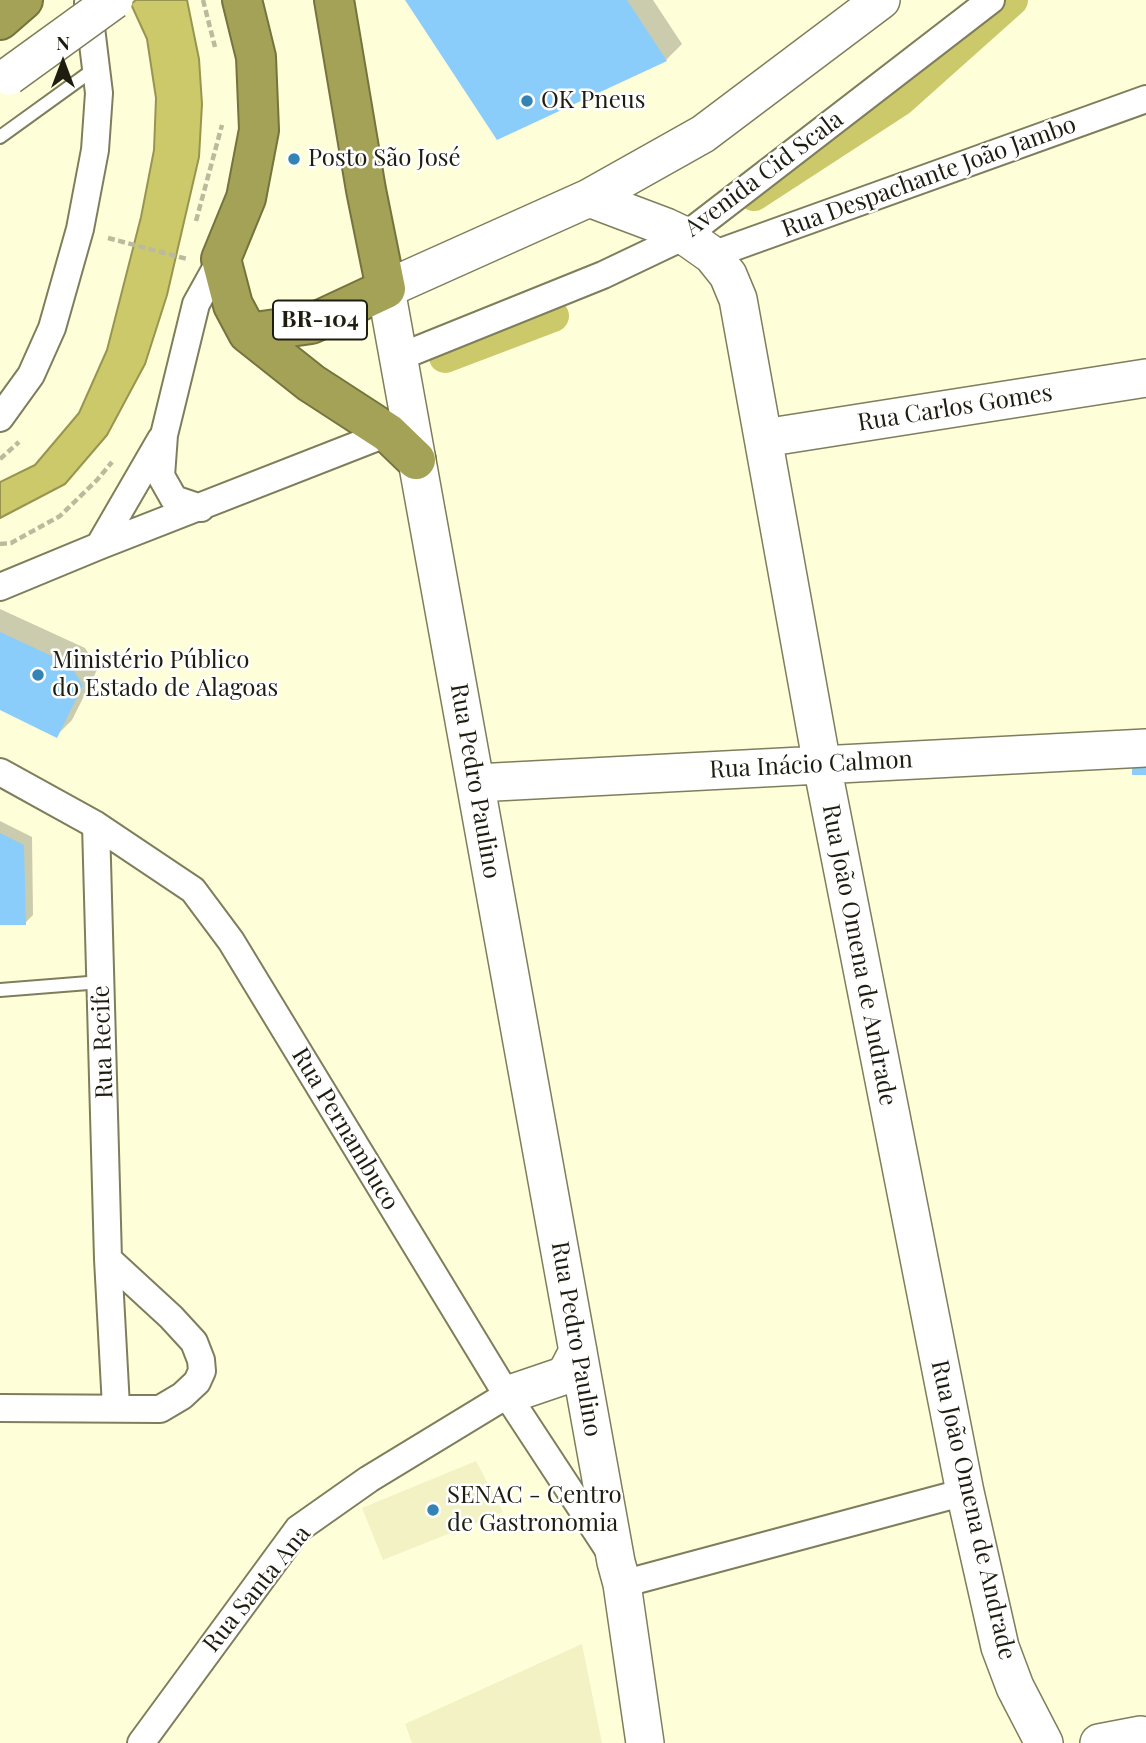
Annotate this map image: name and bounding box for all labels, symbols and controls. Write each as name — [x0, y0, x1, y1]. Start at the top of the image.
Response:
north arrow — [28, 28, 98, 98]
text: N — [56, 29, 70, 55]
place label: OK Pneus — [541, 87, 645, 115]
marker: OK Pneus — [519, 93, 535, 109]
street label: Avenida Cid Scala — [679, 105, 849, 243]
street label: Rua Despachante João Jambo — [778, 110, 1080, 244]
place label: Posto São José — [308, 145, 461, 173]
marker: Posto São José — [286, 151, 302, 167]
road number: BR-104 — [273, 300, 367, 340]
street label: Rua Carlos Gomes — [856, 378, 1054, 438]
place label: Ministério Público do Estado de Alagoas — [52, 647, 278, 703]
marker: Ministério Público do Estado de Alagoas — [30, 667, 46, 683]
street label: Rua Pedro Paulino — [444, 681, 506, 881]
street label: Rua Inácio Calmon — [708, 745, 914, 785]
street label: Rua João Omena de Andrade — [816, 802, 902, 1108]
street label: Rua Recife — [87, 985, 119, 1099]
street label: Rua Pernambuco — [285, 1043, 405, 1215]
street label: Rua Pedro Paulino — [545, 1239, 607, 1439]
street label: Rua João Omena de Andrade — [924, 1357, 1022, 1663]
place label: SENAC - Centro de Gastronomia — [447, 1482, 622, 1538]
marker: SENAC - Centro de Gastronomia — [425, 1502, 441, 1518]
street label: Rua Santa Ana — [197, 1520, 317, 1658]

